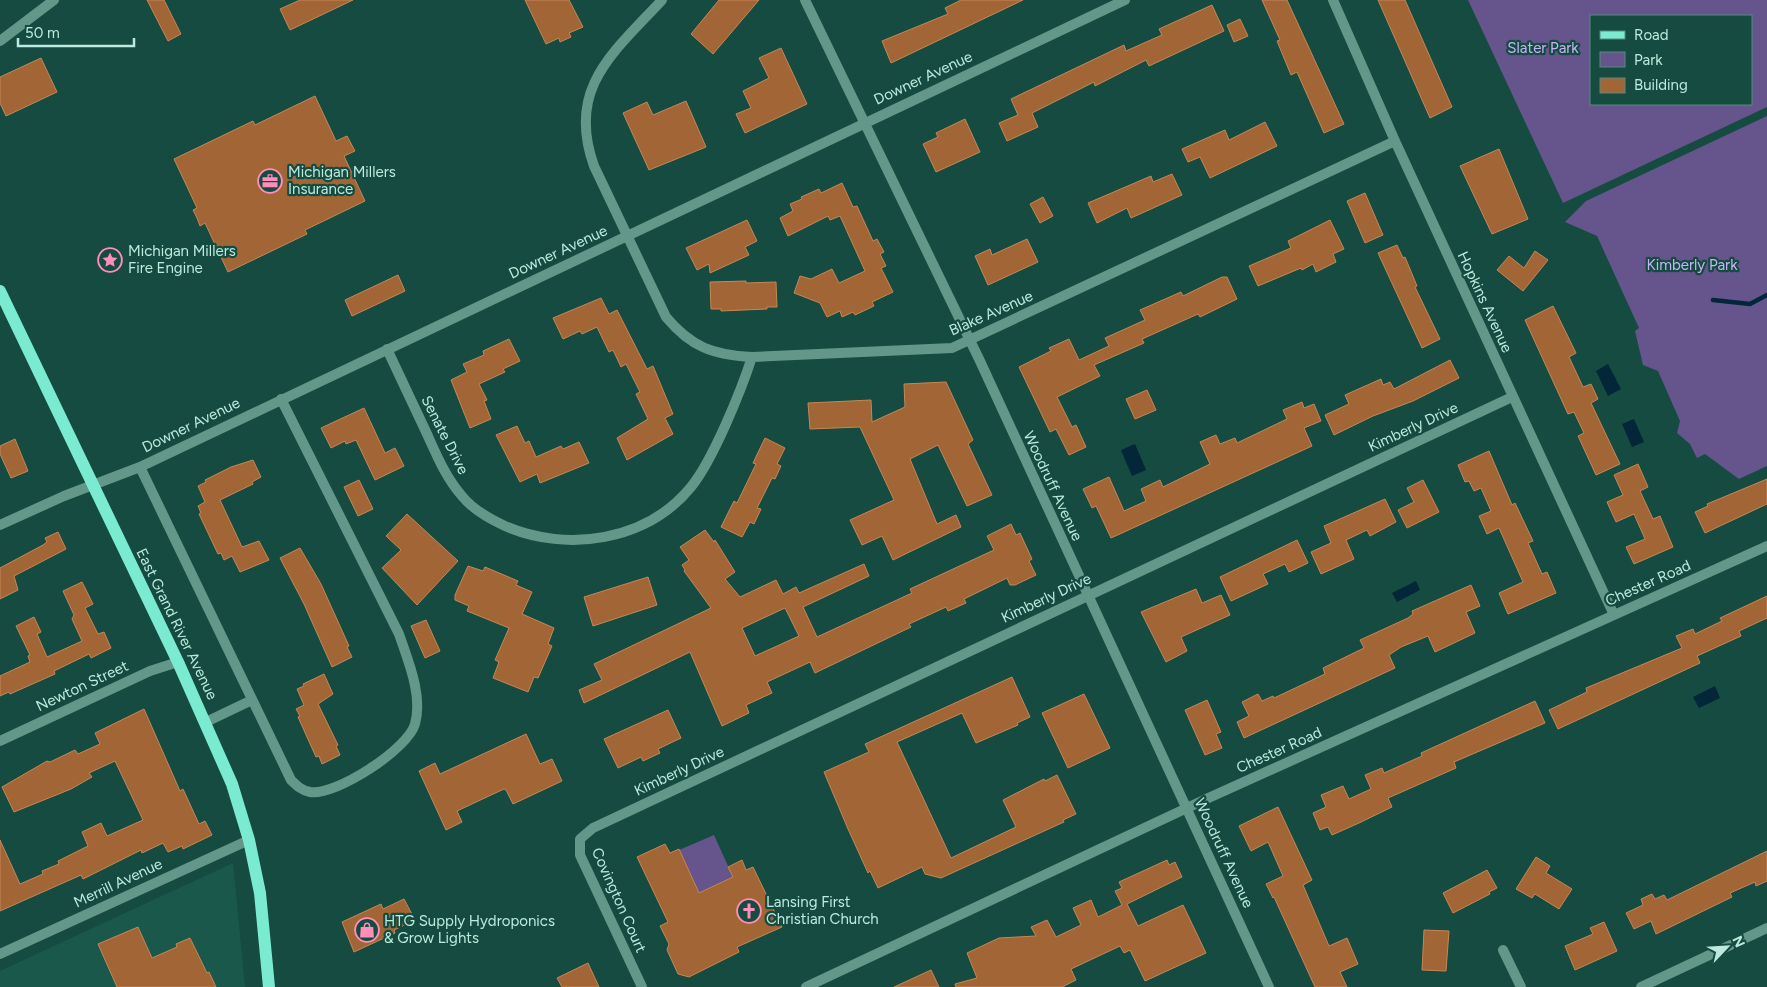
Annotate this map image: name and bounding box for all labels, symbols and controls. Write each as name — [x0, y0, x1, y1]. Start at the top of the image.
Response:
scale bar — [18, 15, 134, 47]
legend — [1590, 15, 1752, 105]
text: 50 m — [25, 24, 60, 42]
text: Road — [1634, 26, 1669, 44]
park label: Slater Park — [1507, 39, 1579, 57]
street label: Downer Avenue — [871, 47, 975, 109]
text: Park — [1634, 51, 1663, 69]
text: Building — [1634, 76, 1688, 94]
place label: Michigan Millers Insurance — [288, 163, 396, 198]
office icon: Michigan Millers Insurance — [257, 168, 283, 194]
street label: Downer Avenue — [506, 221, 610, 283]
place label: Michigan Millers Fire Engine — [128, 242, 236, 277]
place icon: Michigan Millers Fire Engine — [97, 247, 123, 273]
street label: Hopkins Avenue — [1454, 249, 1516, 355]
park label: Kimberly Park — [1647, 256, 1738, 274]
street label: Blake Avenue — [946, 287, 1036, 339]
street label: Senate Drive — [418, 393, 472, 477]
street label: Downer Avenue — [139, 394, 243, 456]
street label: Kimberly Drive — [1365, 398, 1461, 456]
street label: Woodruff Avenue — [1020, 428, 1086, 544]
street label: East Grand River Avenue — [133, 545, 221, 703]
street label: Chester Road — [1603, 556, 1693, 610]
street label: Kimberly Drive — [998, 569, 1094, 627]
street label: Newton Street — [33, 657, 131, 715]
street label: Chester Road — [1234, 723, 1324, 777]
street label: Kimberly Drive — [631, 742, 727, 800]
street label: Woodruff Avenue — [1191, 795, 1257, 911]
street label: Covington Court — [588, 845, 650, 955]
street label: Merrill Avenue — [71, 855, 165, 911]
place label: Lansing First Christian Church — [766, 893, 879, 928]
church icon: Lansing First Christian Church — [736, 898, 762, 924]
place label: HTG Supply Hydroponics & Grow Lights — [384, 912, 555, 947]
shop icon: HTG Supply Hydroponics & Grow Lights — [354, 917, 380, 943]
north arrow — [1702, 922, 1752, 972]
text: N — [1728, 933, 1748, 950]

